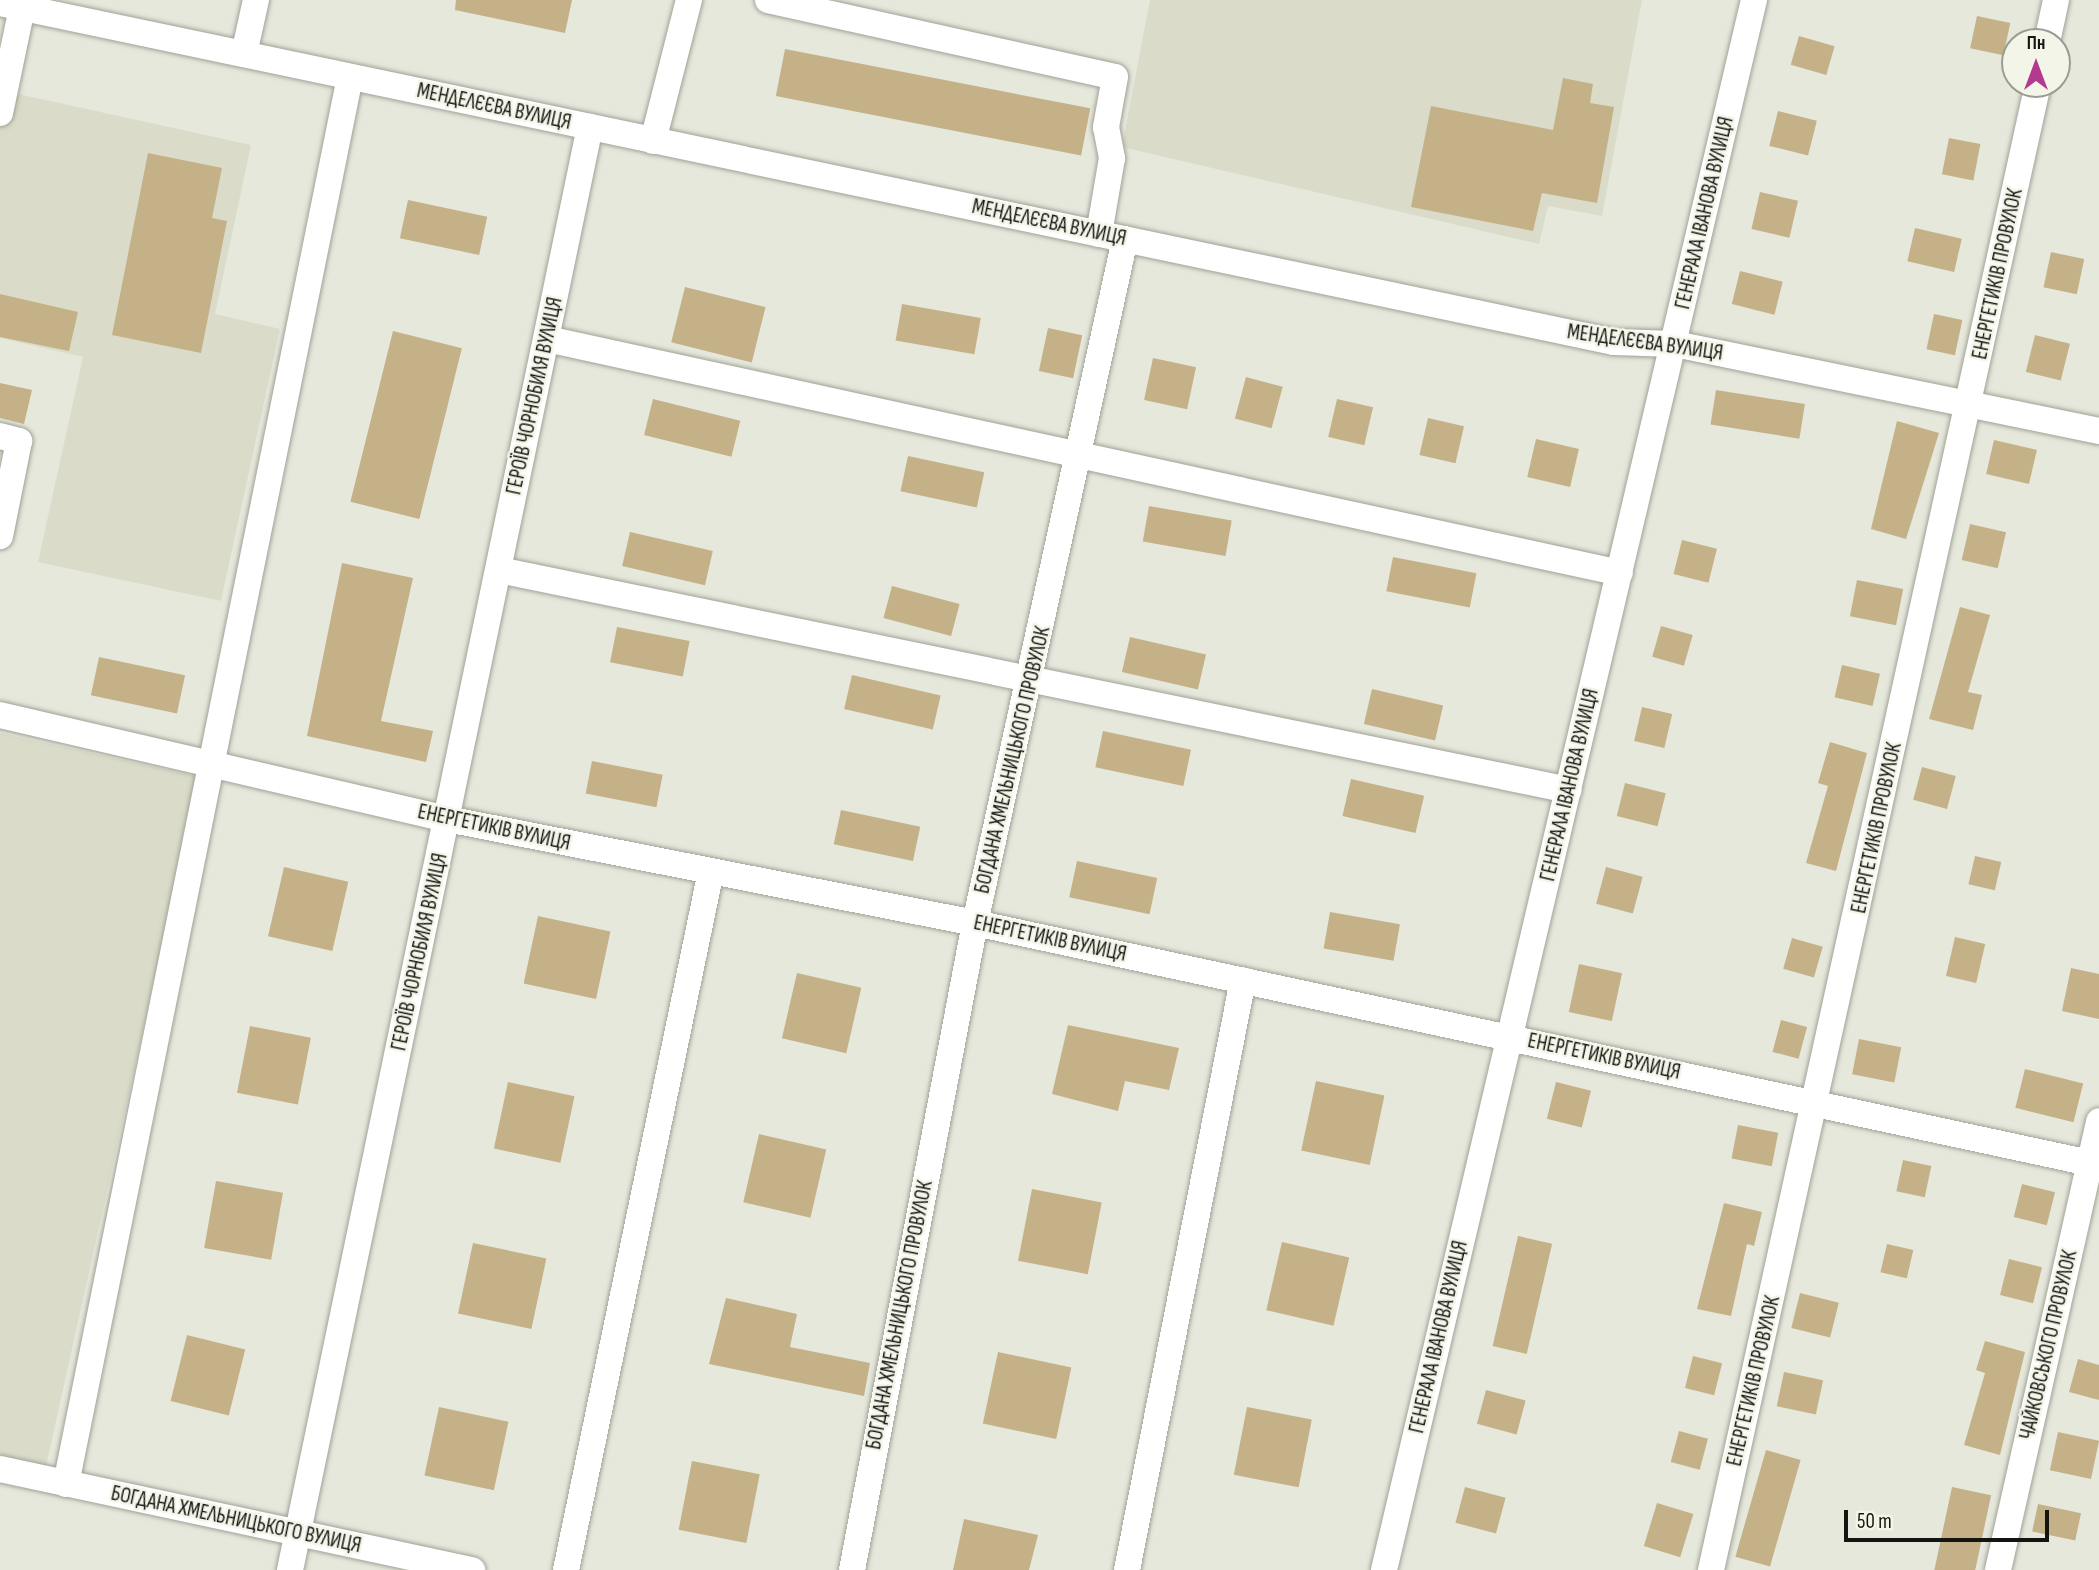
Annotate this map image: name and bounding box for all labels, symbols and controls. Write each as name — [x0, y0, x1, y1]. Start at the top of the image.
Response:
north arrow — [2001, 28, 2071, 98]
text: Пн — [2027, 32, 2045, 55]
street label: МЕНДЕЛЄЄВА ВУЛИЦЯ — [415, 78, 573, 136]
street label: ГЕНЕРАЛА ІВАНОВА ВУЛИЦЯ — [1671, 114, 1739, 312]
street label: ЕНЕРГЕТИКІВ ПРОВУЛОК — [1968, 186, 2028, 362]
street label: МЕНДЕЛЄЄВА ВУЛИЦЯ — [970, 194, 1128, 252]
street label: ГЕРОЇВ ЧОРНОБИЛЯ ВУЛИЦЯ — [502, 295, 568, 497]
street label: МЕНДЕЛЄЄВА ВУЛИЦЯ — [1566, 320, 1724, 366]
street label: БОГДАНА ХМЕЛЬНИЦЬКОГО ПРОВУЛОК — [970, 624, 1056, 896]
street label: ГЕНЕРАЛА ІВАНОВА ВУЛИЦЯ — [1536, 686, 1604, 884]
street label: ЕНЕРГЕТИКІВ ПРОВУЛОК — [1847, 740, 1907, 916]
street label: ЕНЕРГЕТИКІВ ВУЛИЦЯ — [415, 800, 573, 856]
street label: ГЕРОЇВ ЧОРНОБИЛЯ ВУЛИЦЯ — [387, 851, 453, 1053]
street label: ЕНЕРГЕТИКІВ ВУЛИЦЯ — [971, 911, 1129, 967]
street label: ЕНЕРГЕТИКІВ ВУЛИЦЯ — [1525, 1029, 1683, 1085]
street label: БОГДАНА ХМЕЛЬНИЦЬКОГО ПРОВУЛОК — [862, 1178, 938, 1452]
street label: ГЕНЕРАЛА ІВАНОВА ВУЛИЦЯ — [1405, 1238, 1473, 1436]
street label: ЧАЙКОВСЬКОГО ПРОВУЛОК — [2015, 1248, 2083, 1442]
street label: ЕНЕРГЕТИКІВ ПРОВУЛОК — [1722, 1293, 1786, 1469]
street label: БОГДАНА ХМЕЛЬНИЦЬКОГО ВУЛИЦЯ — [109, 1481, 363, 1559]
scale bar — [1847, 1496, 2052, 1540]
text: 50 m — [1857, 1509, 1892, 1534]

